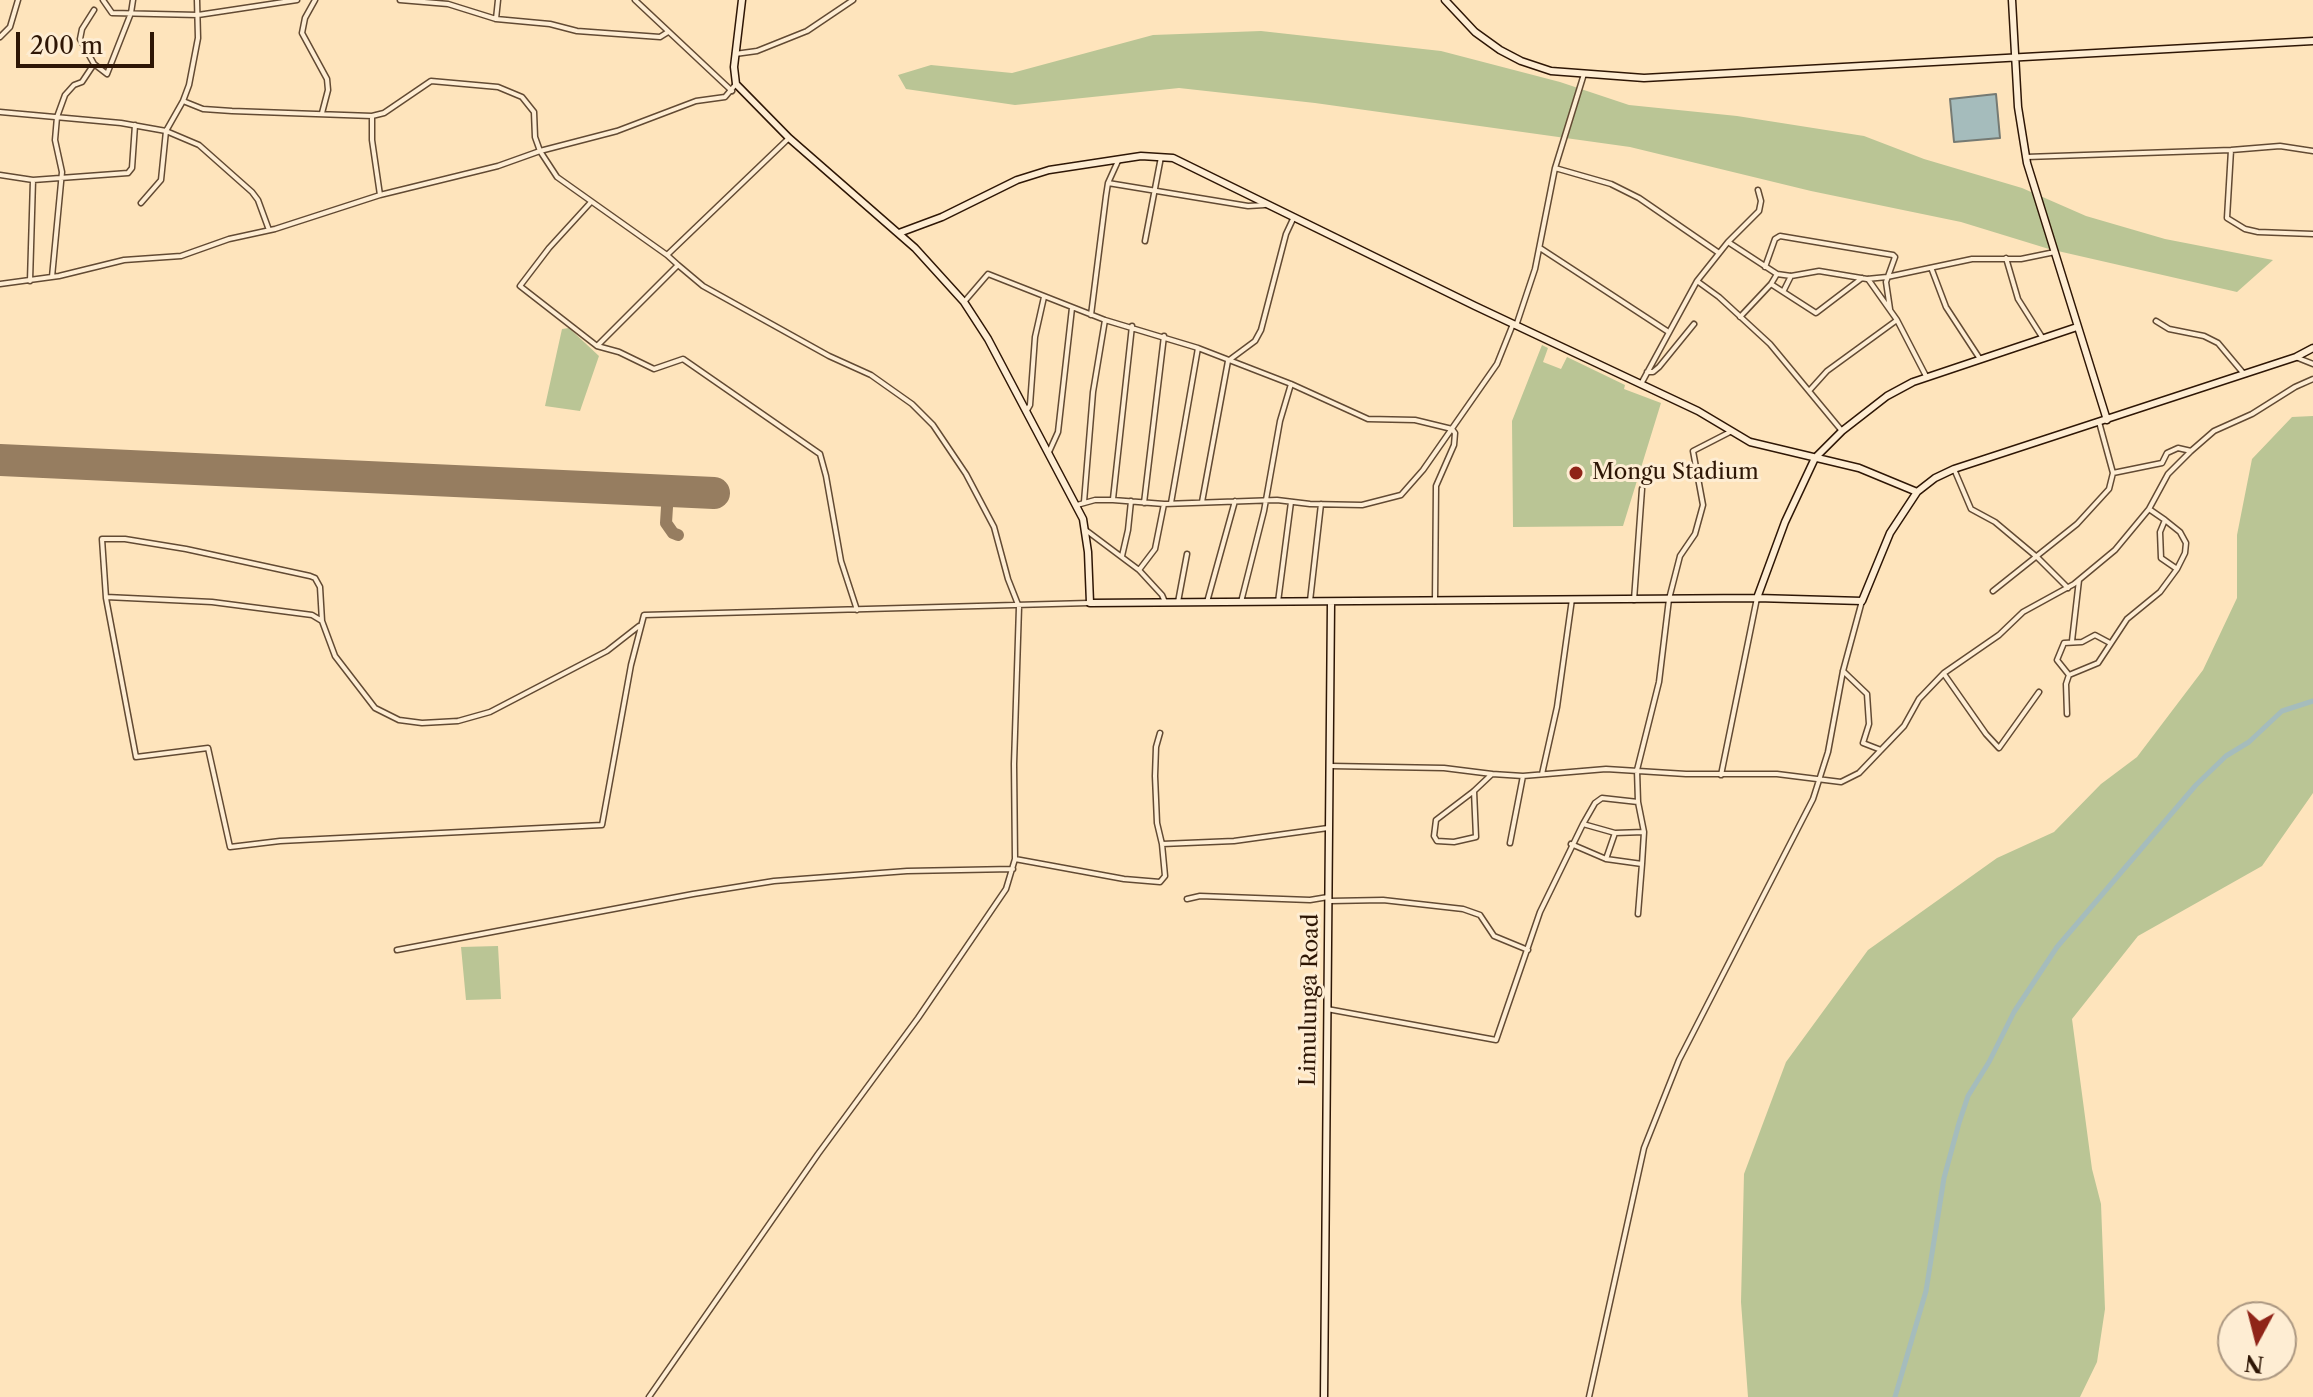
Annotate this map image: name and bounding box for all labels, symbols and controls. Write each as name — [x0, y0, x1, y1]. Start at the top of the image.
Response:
scale bar — [20, 16, 158, 66]
text: 200 m — [30, 31, 103, 60]
place label: Mongu Stadium — [1592, 460, 1759, 486]
marker: Mongu Stadium — [1567, 464, 1585, 482]
street label: Limulunga Road — [1295, 914, 1325, 1086]
north arrow — [2217, 1301, 2297, 1381]
text: N — [2243, 1349, 2265, 1378]

